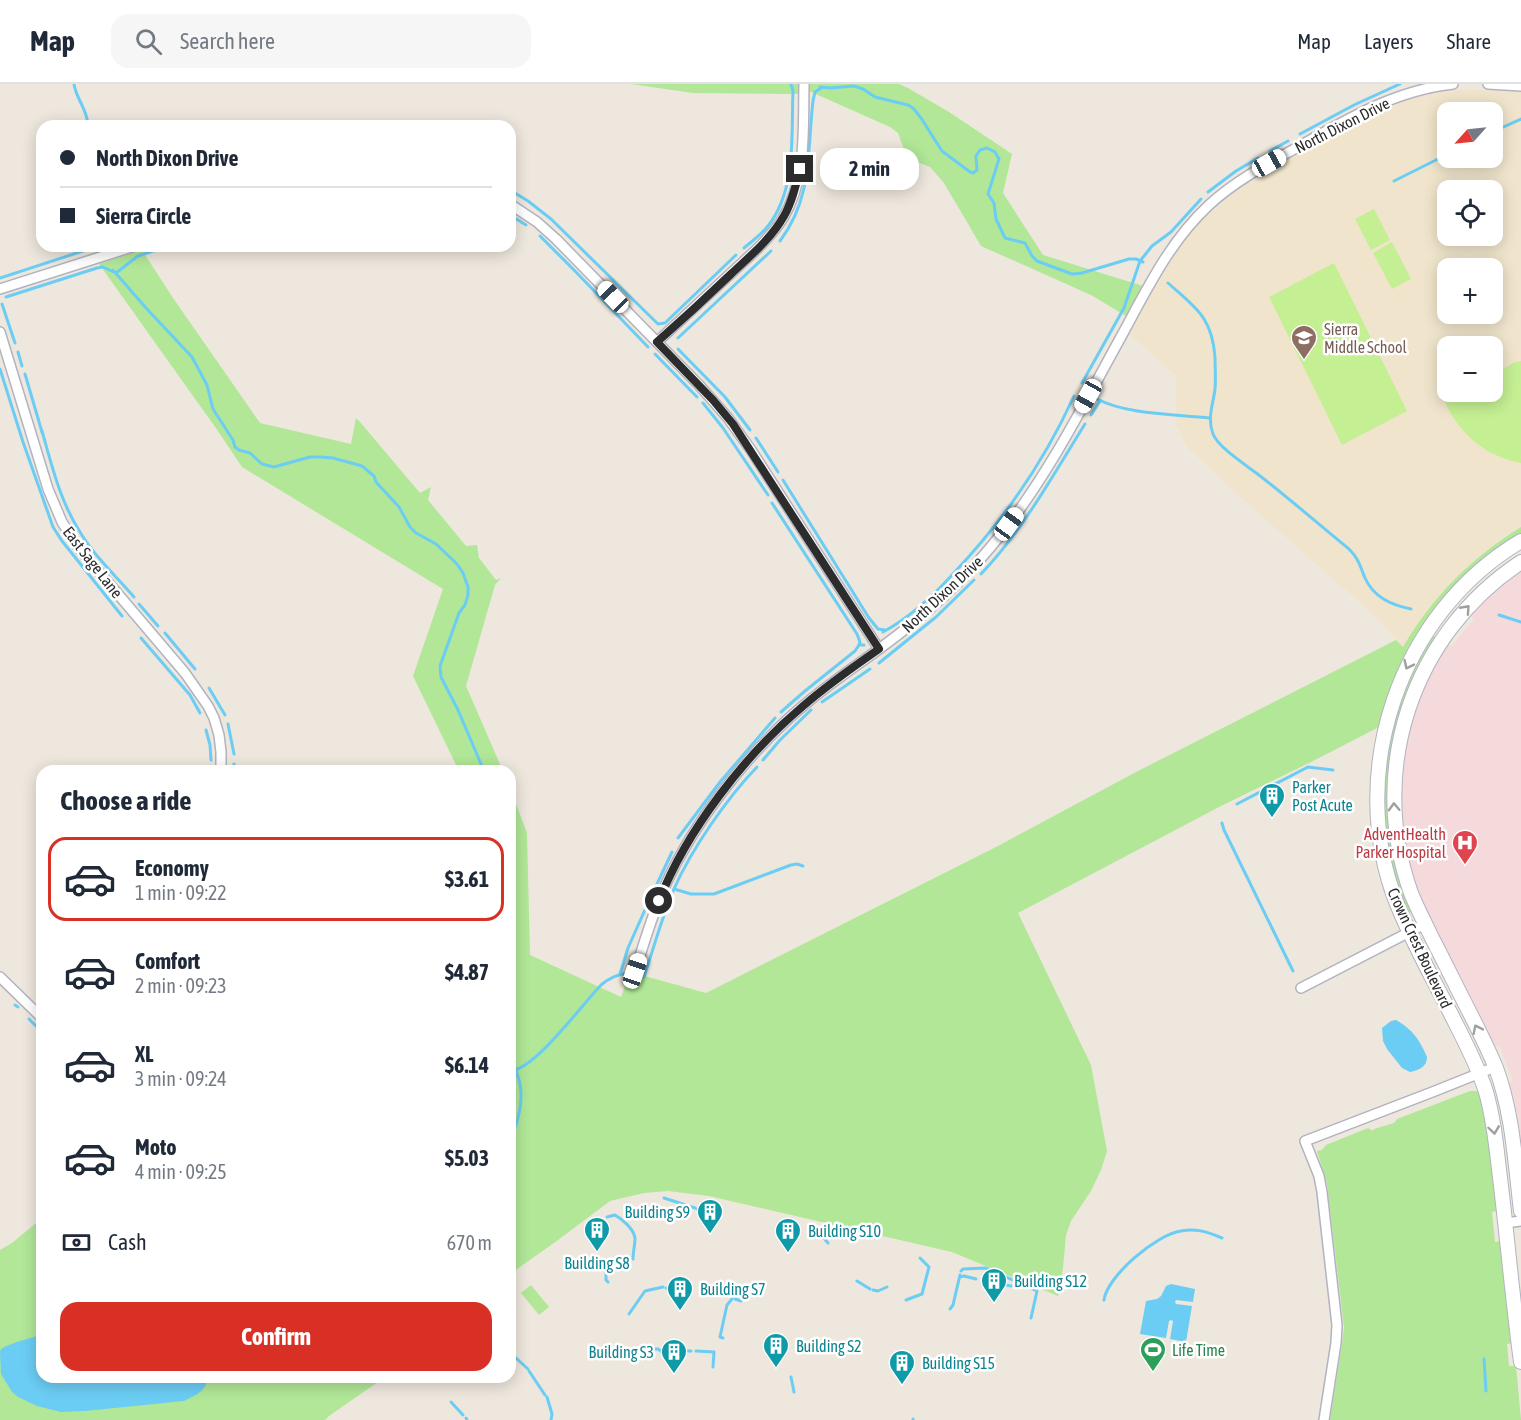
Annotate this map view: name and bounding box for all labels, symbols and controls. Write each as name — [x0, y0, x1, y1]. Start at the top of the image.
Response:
search box — [111, 14, 531, 68]
text: Map — [30, 25, 75, 57]
icon: search — [132, 25, 165, 58]
text: Search here — [180, 28, 275, 54]
text: Map — [1297, 29, 1331, 53]
text: Layers — [1364, 29, 1414, 53]
text: Share — [1447, 29, 1491, 53]
street label: North Dixon Drive — [1292, 93, 1392, 157]
north arrow — [1437, 102, 1503, 168]
map controls — [1437, 102, 1503, 402]
text: North Dixon Drive — [96, 145, 238, 171]
car — [1249, 146, 1289, 180]
callout: 2 min — [821, 148, 920, 190]
route end — [786, 155, 813, 182]
text: 2 min — [849, 157, 890, 180]
button: locate — [1437, 180, 1503, 246]
text: Sierra Circle — [96, 203, 191, 229]
button: + — [1437, 258, 1503, 324]
car — [594, 278, 632, 316]
place label: Sierra Middle School — [1324, 320, 1408, 356]
school or university icon: Sierra Middle School — [1289, 323, 1319, 361]
button: − — [1437, 336, 1503, 402]
car — [1071, 376, 1105, 416]
car — [991, 504, 1027, 544]
street label: East Sage Lane — [59, 523, 126, 602]
street label: North Dixon Drive — [898, 552, 986, 636]
one-way arrow — [1459, 605, 1470, 616]
one-way arrow — [1403, 658, 1415, 669]
place label: Parker Post Acute — [1292, 778, 1353, 814]
building icon: Parker Post Acute — [1257, 781, 1287, 819]
text: Choose a ride — [60, 785, 192, 816]
one-way arrow — [1388, 803, 1401, 812]
place label: AdventHealth Parker Hospital — [1355, 825, 1447, 862]
hospital icon: AdventHealth Parker Hospital — [1450, 828, 1480, 866]
icon: car — [63, 852, 117, 906]
text: Economy — [135, 855, 209, 881]
text: $3.61 — [445, 866, 489, 892]
text: 1 min · 09:22 — [135, 881, 227, 904]
street label: Crown Crest Boulevard — [1384, 885, 1456, 1011]
route start — [645, 887, 672, 914]
icon: car — [63, 945, 117, 999]
text: Comfort — [135, 948, 200, 974]
car — [621, 951, 649, 991]
text: $4.87 — [445, 959, 489, 985]
text: 2 min · 09:23 — [135, 974, 227, 997]
one-way arrow — [1473, 1024, 1485, 1035]
icon: car — [63, 1038, 117, 1092]
text: XL — [135, 1041, 153, 1067]
text: $6.14 — [445, 1052, 489, 1078]
text: 3 min · 09:24 — [135, 1067, 227, 1090]
one-way arrow — [1487, 1125, 1499, 1134]
icon: car — [63, 1131, 117, 1185]
text: Moto — [135, 1134, 177, 1160]
text: $5.03 — [445, 1145, 489, 1171]
text: 4 min · 09:25 — [135, 1160, 227, 1183]
building icon: Building S9 — [695, 1197, 725, 1235]
place label: Building S9 — [625, 1203, 690, 1222]
building icon: Building S8 — [582, 1215, 612, 1253]
building icon: Building S10 — [773, 1216, 803, 1254]
place label: Building S10 — [808, 1222, 881, 1241]
icon: cash — [60, 1226, 93, 1259]
text: Cash — [108, 1229, 147, 1255]
text: 670 m — [447, 1231, 492, 1254]
place label: Building S8 — [564, 1254, 630, 1273]
building icon: Building S12 — [979, 1266, 1009, 1304]
place label: Building S12 — [1014, 1272, 1087, 1291]
building icon: Building S7 — [665, 1274, 695, 1312]
place label: Building S7 — [700, 1280, 765, 1299]
button: Confirm — [60, 1302, 492, 1371]
building icon: Building S2 — [761, 1331, 791, 1369]
sports icon: Life Time — [1138, 1335, 1168, 1373]
building icon: Building S3 — [659, 1337, 689, 1375]
place label: Building S2 — [796, 1337, 861, 1356]
place label: Life Time — [1172, 1341, 1225, 1359]
place label: Building S3 — [589, 1343, 654, 1362]
building icon: Building S15 — [887, 1348, 917, 1386]
place label: Building S15 — [922, 1354, 995, 1373]

